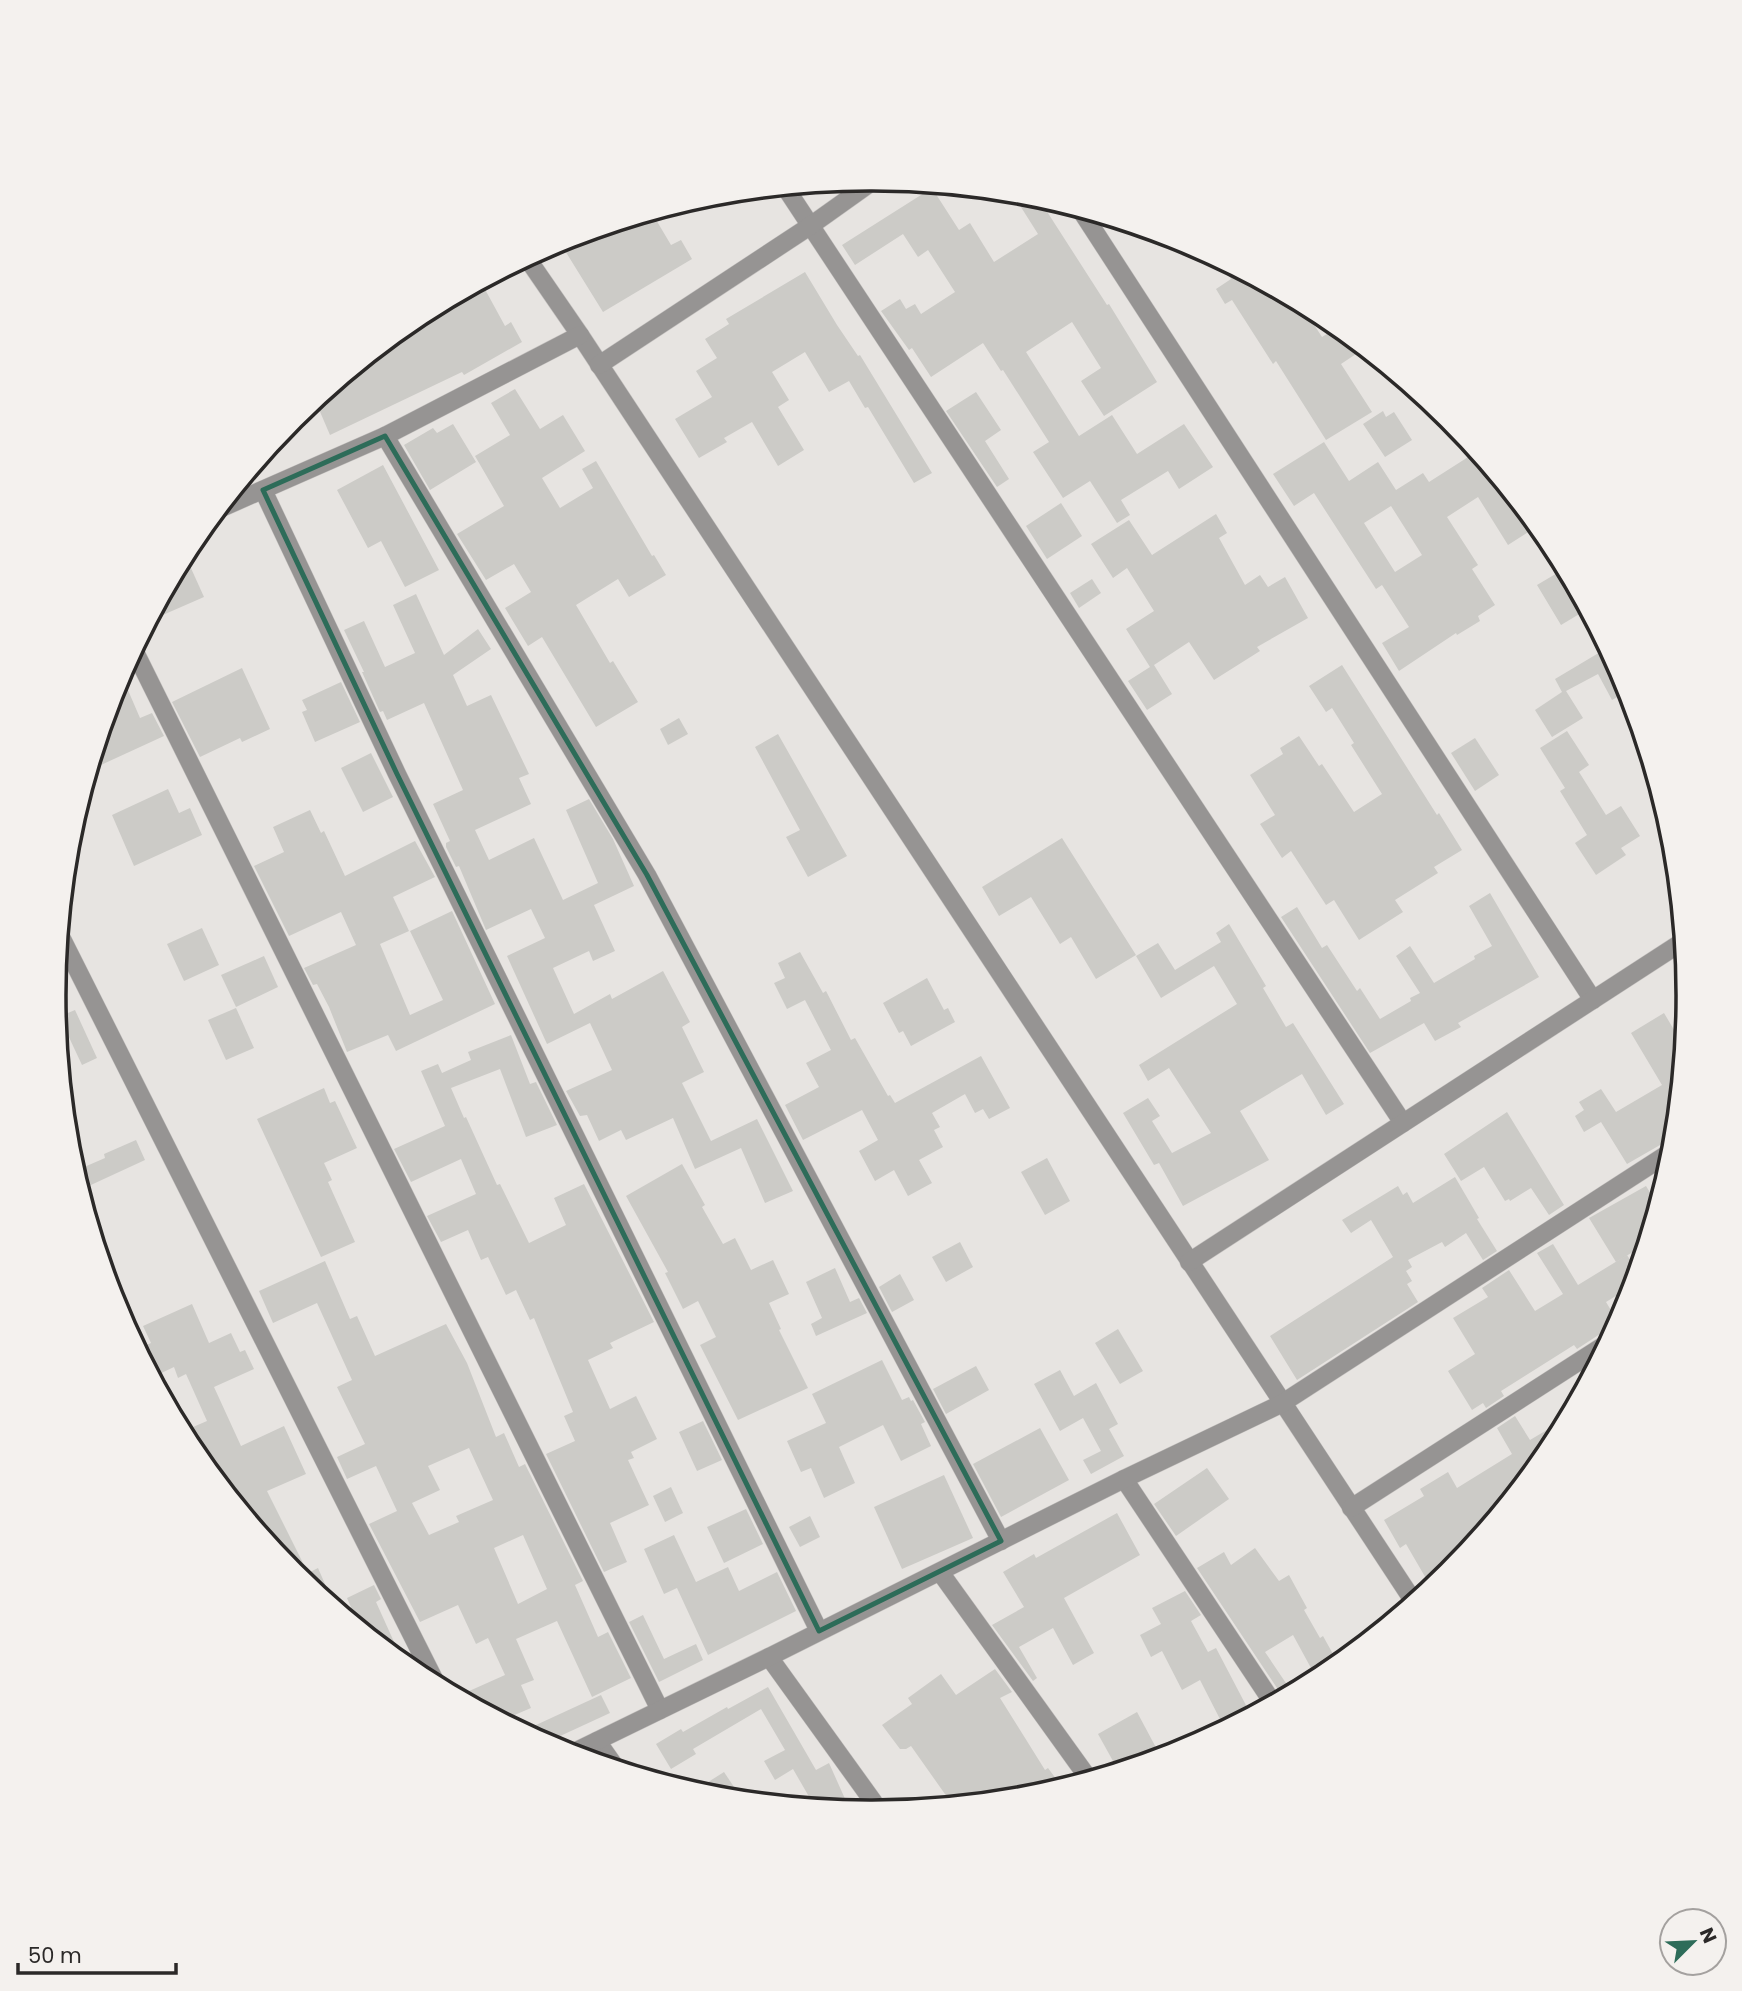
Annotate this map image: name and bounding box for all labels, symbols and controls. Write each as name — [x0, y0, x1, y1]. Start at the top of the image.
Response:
north arrow — [1658, 1907, 1728, 1977]
text: N — [1693, 1923, 1723, 1947]
scale bar — [18, 1932, 175, 1976]
text: 50 m — [28, 1941, 82, 1970]

